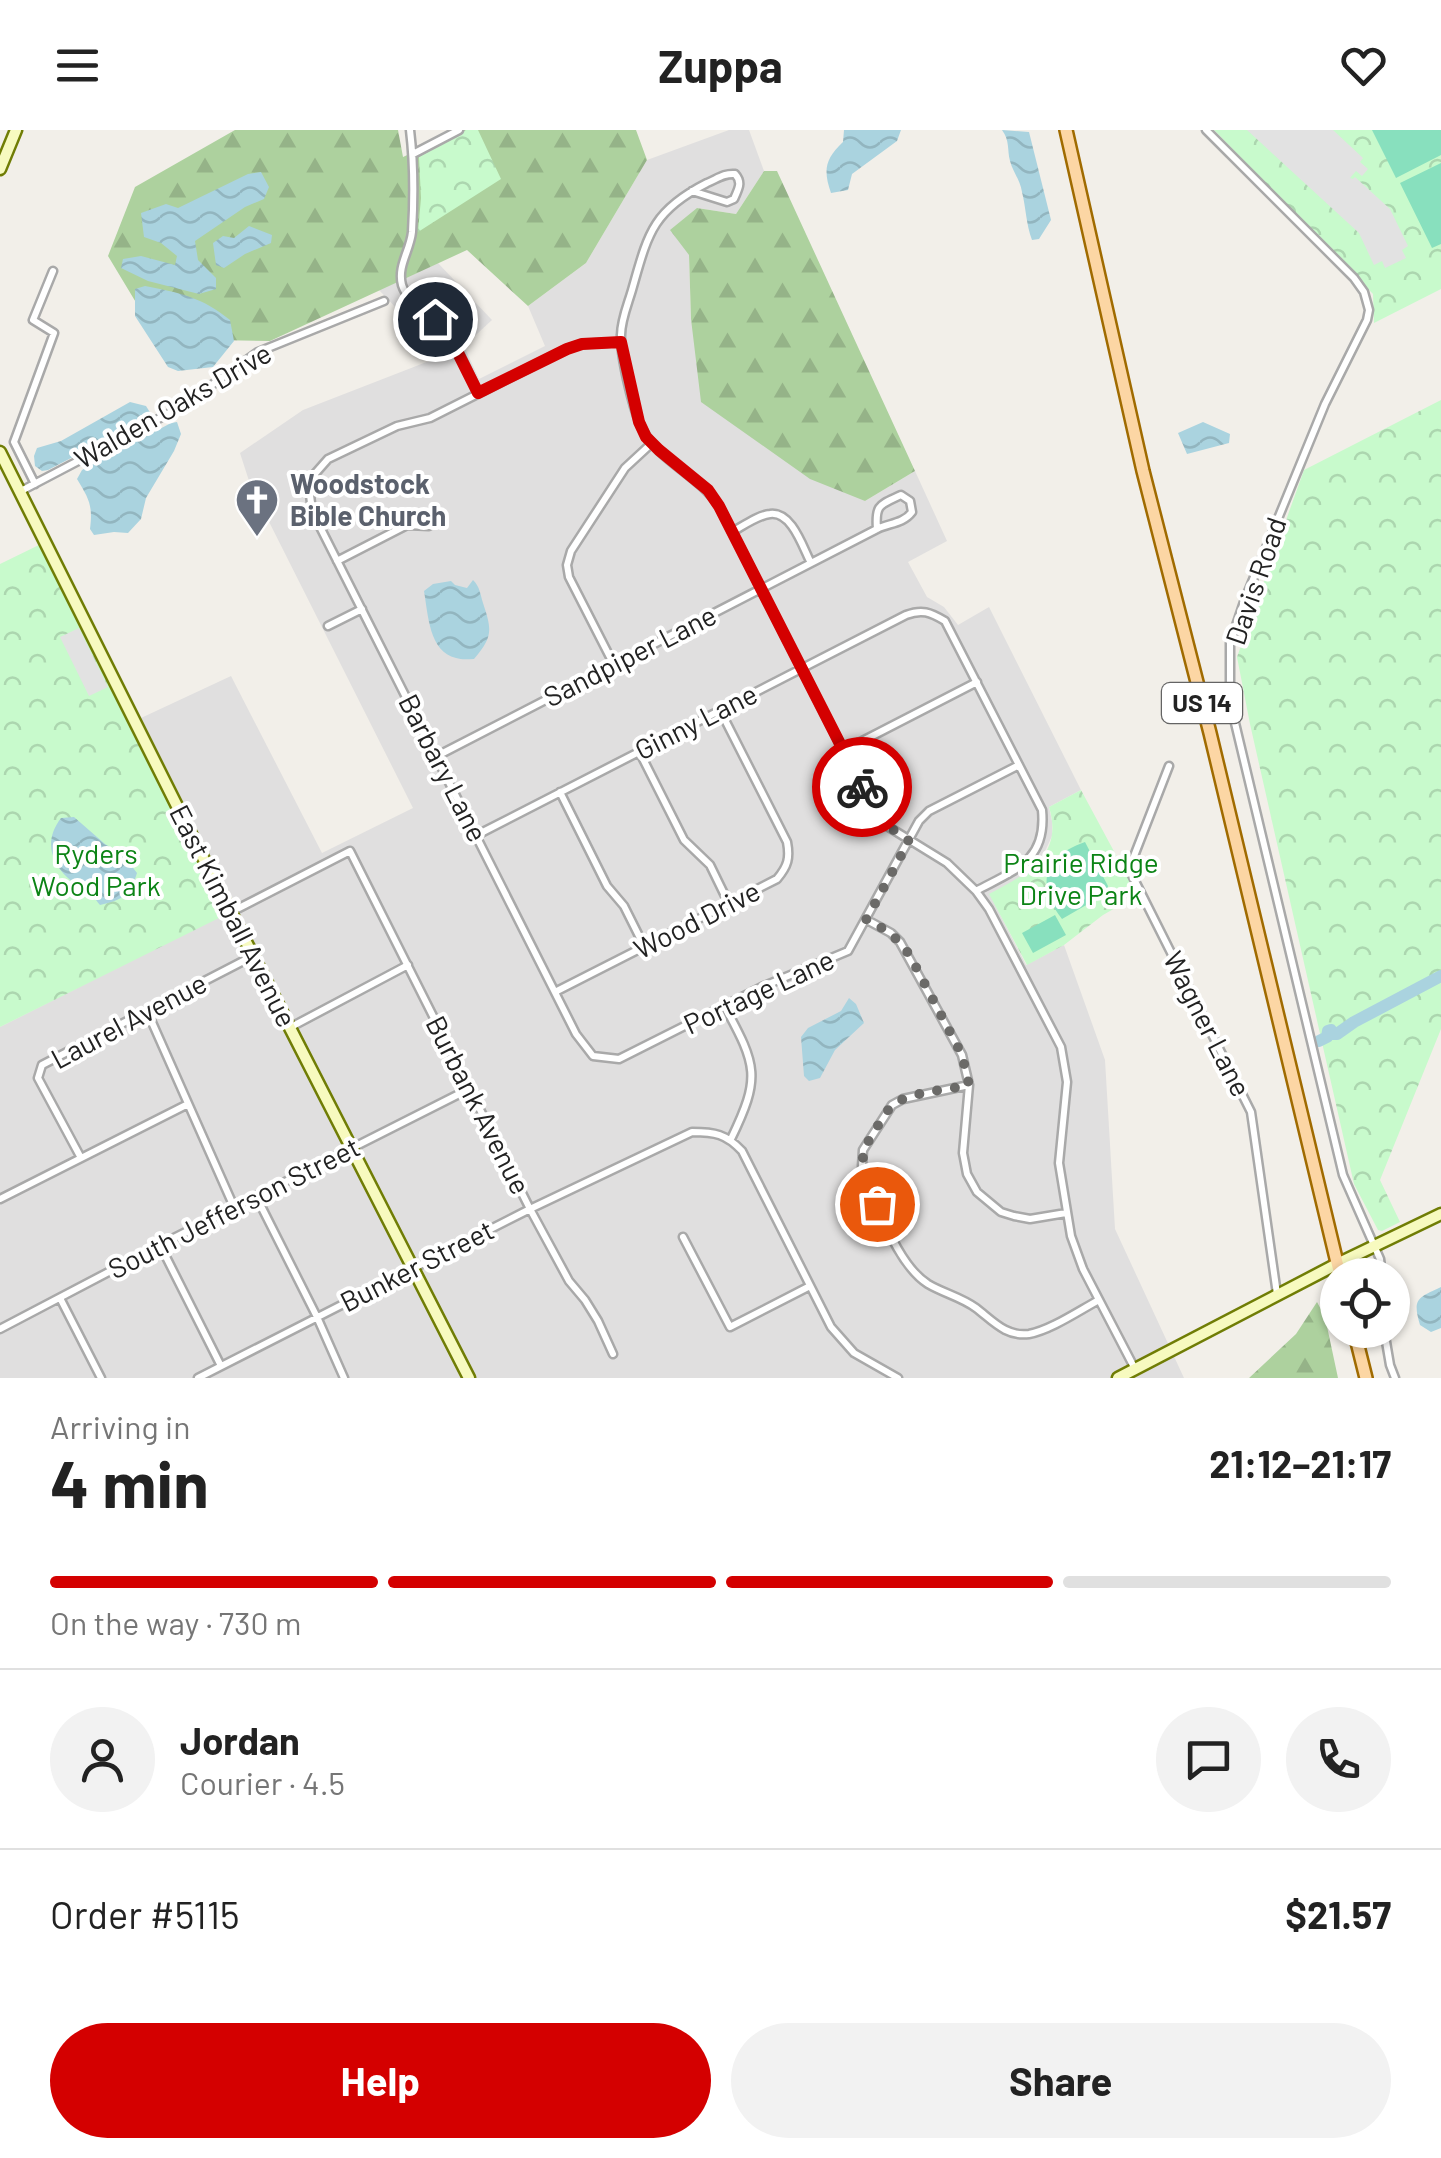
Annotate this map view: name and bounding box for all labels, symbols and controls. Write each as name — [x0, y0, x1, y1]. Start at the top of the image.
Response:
icon: menu — [50, 38, 105, 93]
text: Zuppa — [658, 38, 783, 92]
icon: heart — [1336, 38, 1391, 93]
pin — [393, 277, 478, 362]
icon: home — [408, 292, 463, 347]
street label: Walden Oaks Drive — [68, 335, 277, 475]
place label: Woodstock Bible Church — [290, 466, 446, 532]
church icon: Woodstock Bible Church — [234, 477, 280, 538]
street label: Davis Road — [1217, 512, 1293, 649]
street label: Sandpiper Lane — [537, 597, 722, 713]
street label: Ginny Lane — [629, 676, 762, 766]
road number: US 14 — [1162, 683, 1242, 723]
street label: Barbary Lane — [392, 688, 496, 847]
courier — [812, 737, 912, 837]
icon: bike — [835, 760, 890, 815]
street label: East Kimball Avenue — [163, 799, 305, 1032]
park label: Ryders Wood Park — [31, 836, 161, 902]
park label: Prairie Ridge Drive Park — [1003, 845, 1159, 911]
street label: Wood Drive — [628, 873, 765, 965]
street label: Portage Lane — [678, 941, 839, 1041]
street label: Wagner Lane — [1157, 945, 1259, 1102]
street label: Laurel Avenue — [45, 965, 212, 1075]
street label: Burbank Avenue — [419, 1010, 538, 1199]
street label: South Jefferson Street — [102, 1129, 365, 1285]
pin — [835, 1162, 920, 1247]
icon: bag — [850, 1177, 905, 1232]
street label: Bunker Street — [334, 1212, 499, 1318]
map controls — [1320, 1258, 1410, 1348]
button: locate — [1320, 1258, 1410, 1348]
text: Arriving in — [50, 1407, 190, 1445]
text: 21:12–21:17 — [1209, 1440, 1391, 1486]
text: 4 min — [50, 1443, 209, 1521]
text: On the way · 730 m — [50, 1603, 301, 1641]
button: person — [50, 1707, 155, 1812]
button: chat — [1156, 1707, 1261, 1812]
button: phone — [1286, 1707, 1391, 1812]
text: Jordan — [180, 1717, 300, 1763]
text: Courier · 4.5 — [180, 1763, 345, 1801]
text: Order #5115 — [50, 1891, 239, 1937]
text: $21.57 — [1285, 1891, 1391, 1937]
button: Help — [50, 2023, 711, 2138]
button: Share — [731, 2023, 1391, 2138]

